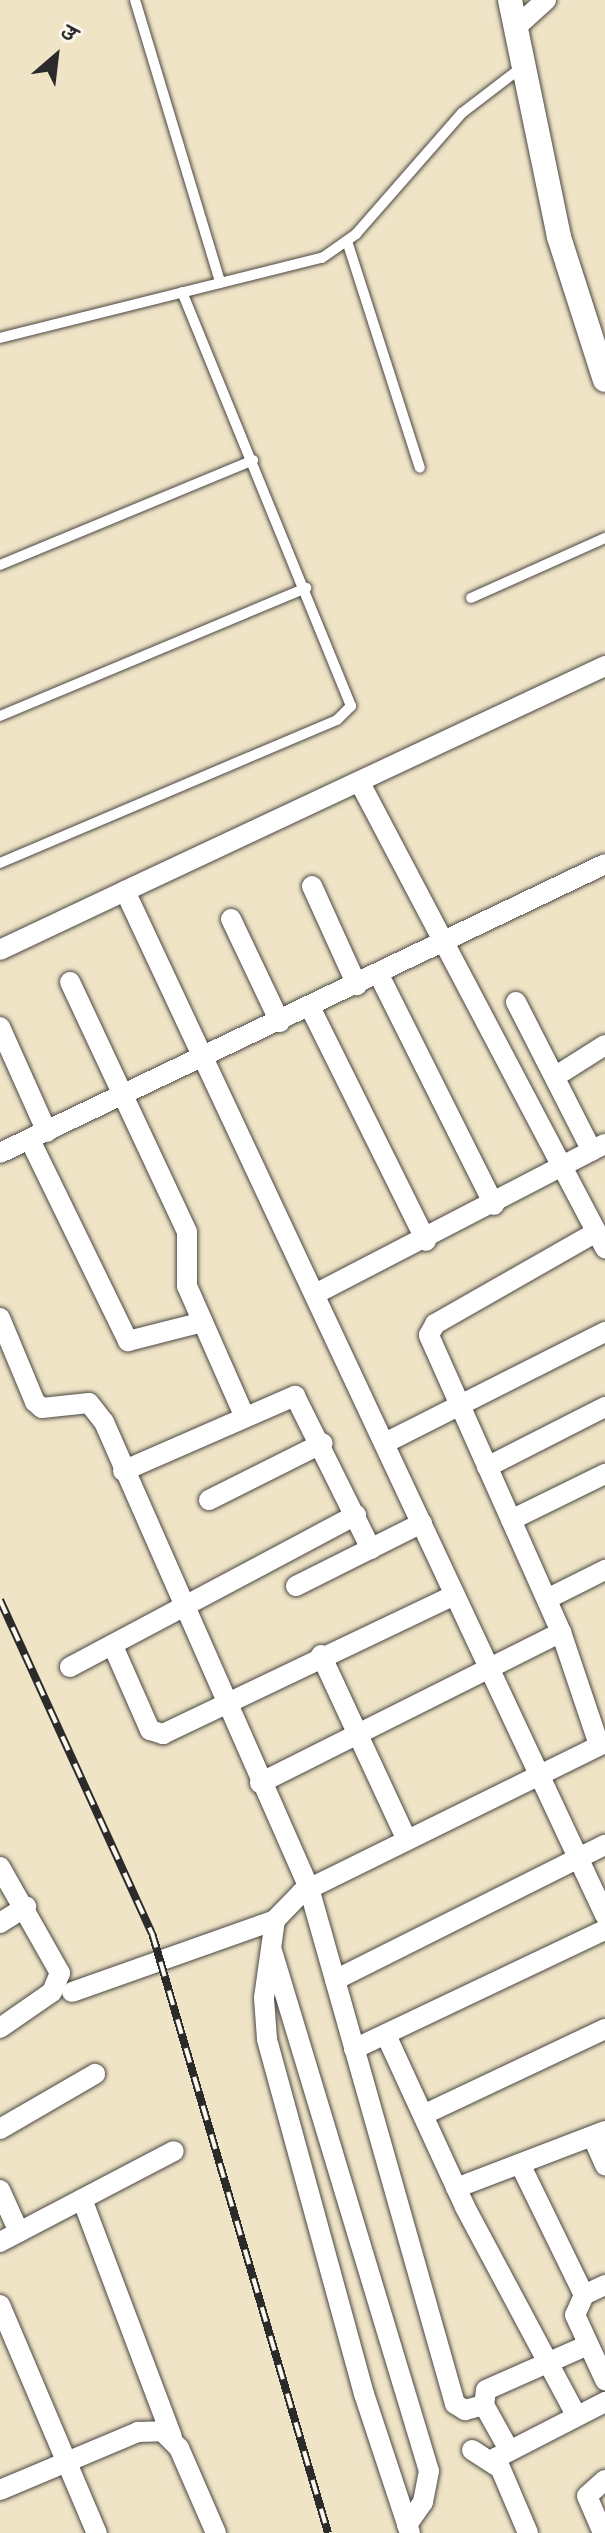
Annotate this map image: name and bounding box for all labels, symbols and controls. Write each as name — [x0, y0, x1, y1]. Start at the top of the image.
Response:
north arrow — [16, 16, 96, 96]
text: उ — [53, 16, 82, 53]

